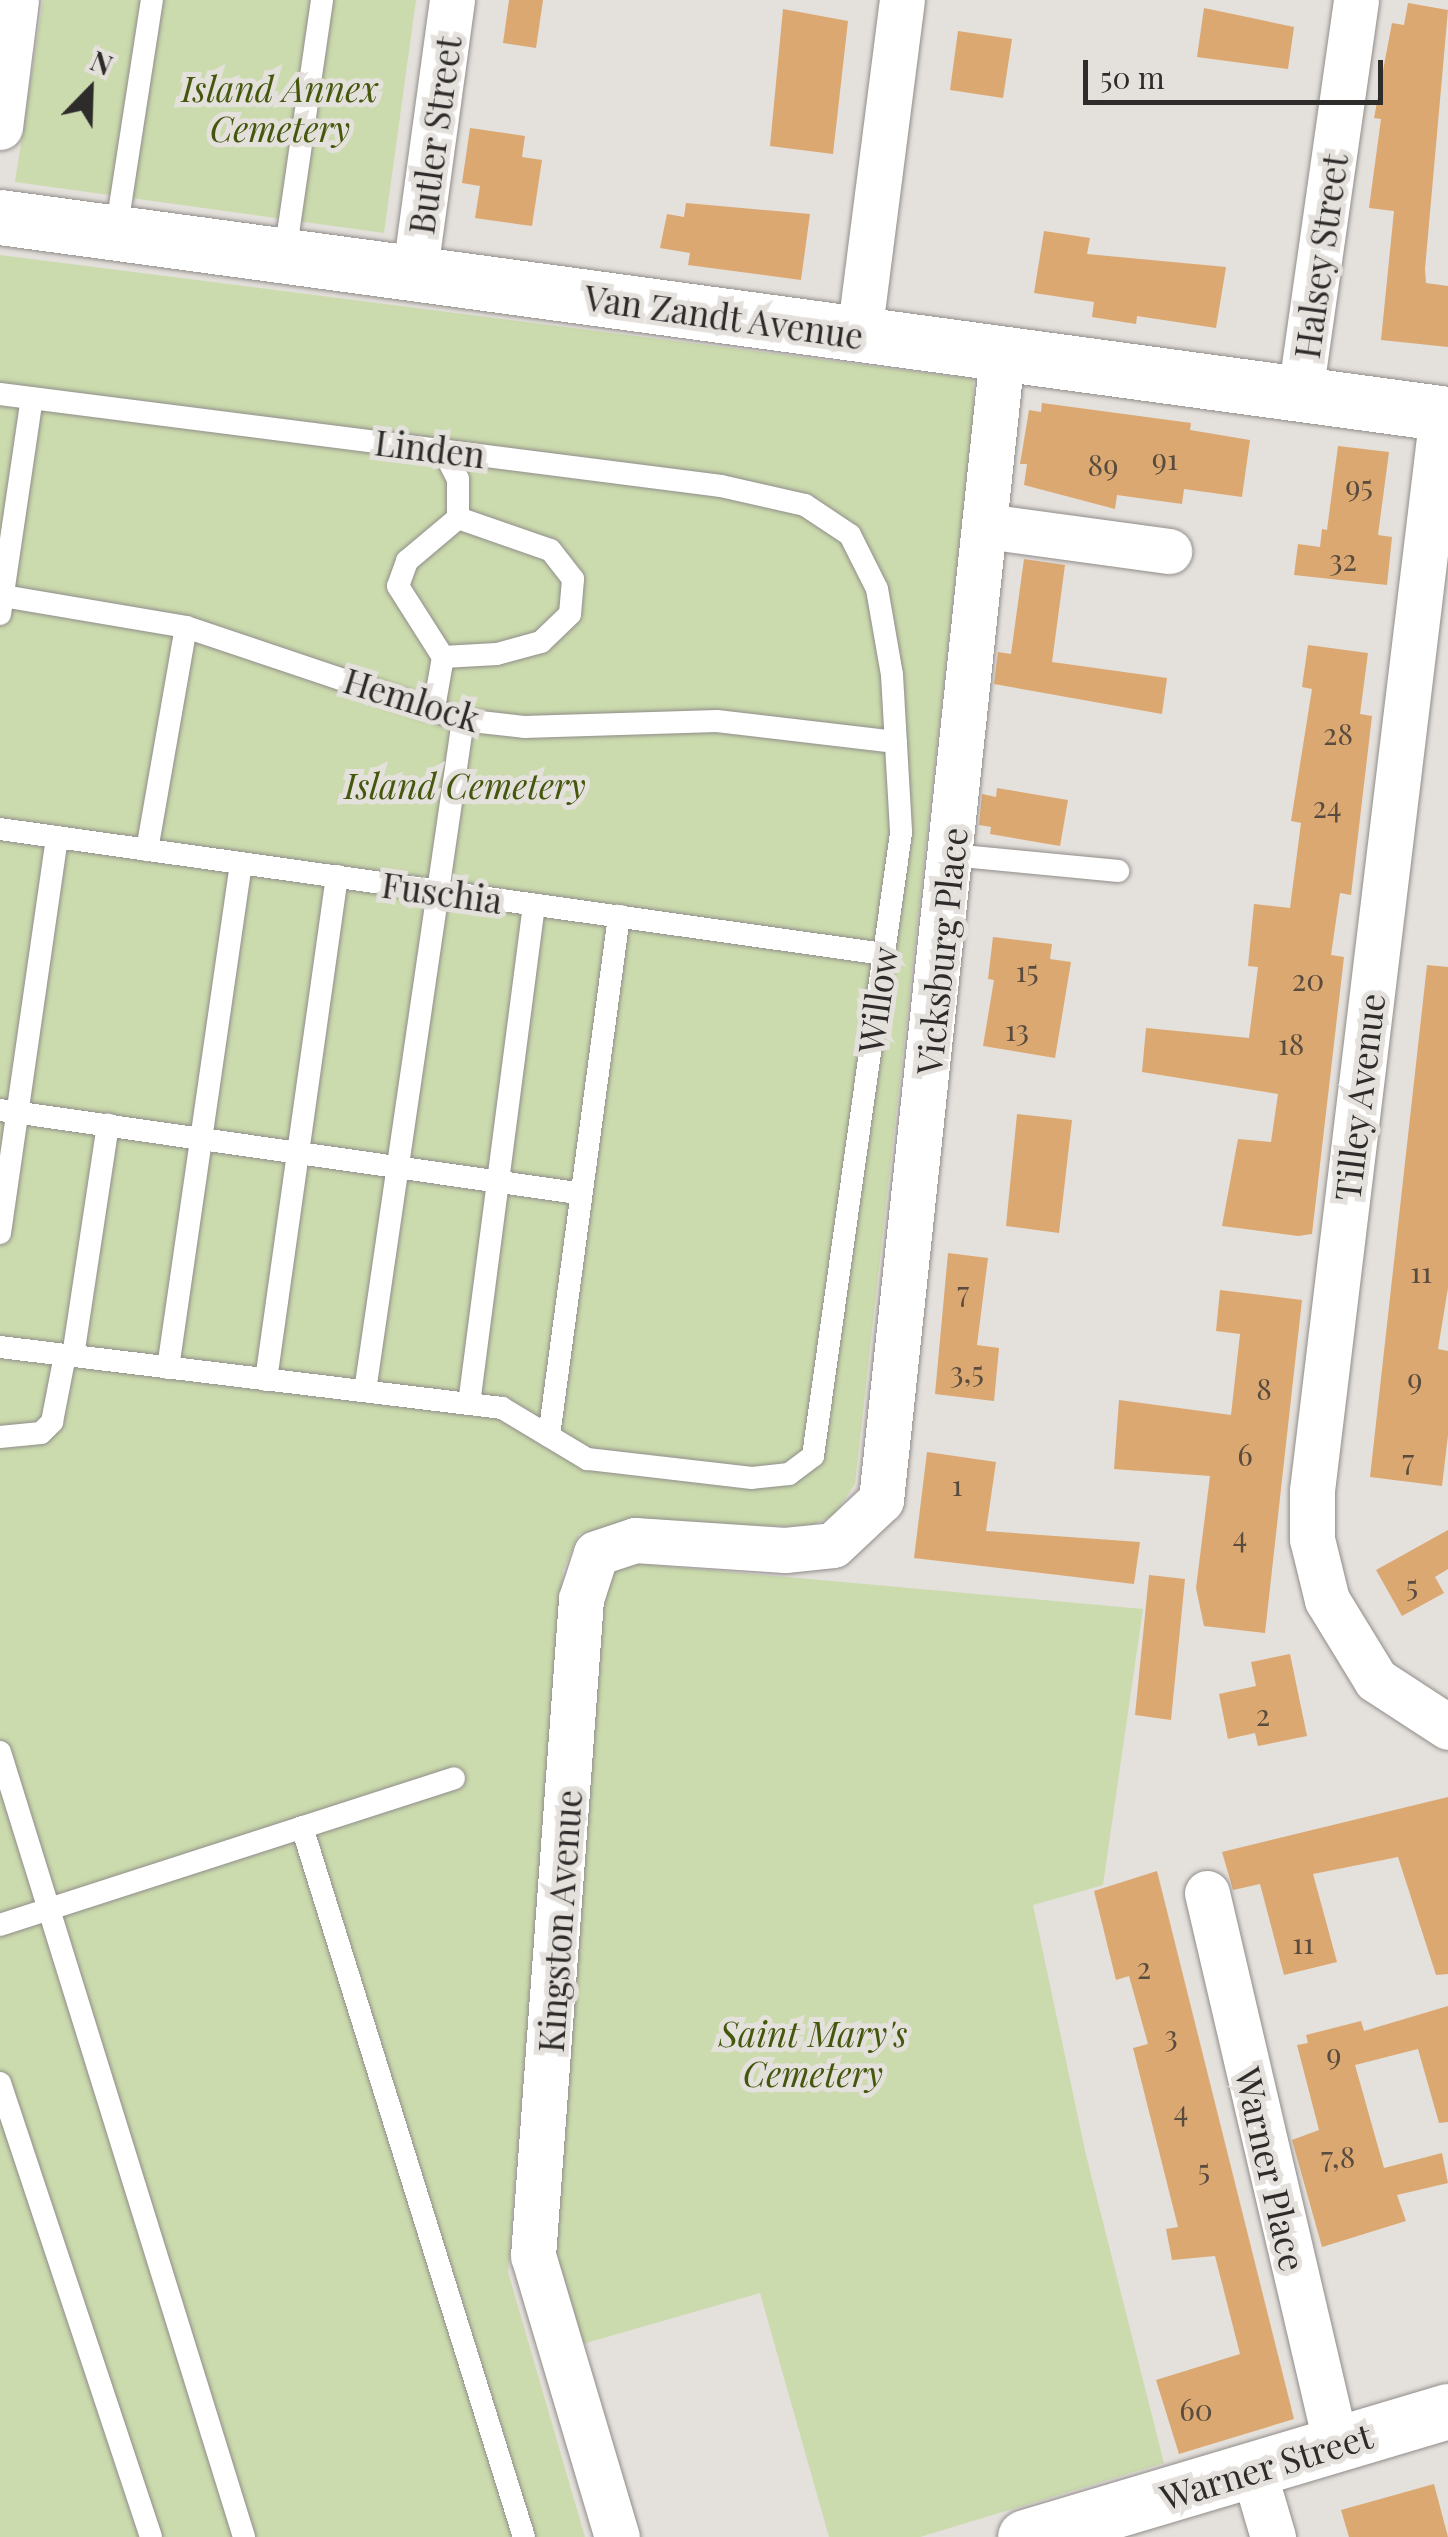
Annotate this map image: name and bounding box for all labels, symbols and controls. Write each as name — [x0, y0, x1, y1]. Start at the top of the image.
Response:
street label: Butler Street — [399, 33, 469, 237]
north arrow — [40, 40, 140, 140]
scale bar — [1088, 40, 1388, 102]
text: N — [85, 41, 118, 83]
text: 50 m — [1100, 57, 1165, 97]
park label: Island Annex Cemetery — [181, 67, 379, 149]
street label: Halsey Street — [1285, 151, 1355, 361]
street label: Van Zandt Avenue — [581, 276, 867, 356]
street label: Linden — [373, 420, 487, 476]
house number: 91 — [1152, 440, 1178, 476]
house number: 89 — [1088, 446, 1118, 482]
house number: 95 — [1345, 467, 1373, 503]
house number: 32 — [1329, 541, 1357, 577]
street label: Hemlock — [339, 658, 485, 740]
house number: 28 — [1323, 715, 1353, 751]
park label: Island Cemetery — [344, 764, 586, 806]
house number: 24 — [1312, 788, 1342, 824]
street label: Vicksburg Place — [907, 825, 975, 1077]
street label: Fuschia — [379, 863, 505, 921]
street label: Willow — [849, 944, 905, 1056]
house number: 15 — [1015, 952, 1039, 988]
house number: 20 — [1292, 961, 1324, 997]
street label: Tilley Avenue — [1325, 990, 1393, 1204]
house number: 13 — [1005, 1011, 1029, 1047]
house number: 18 — [1278, 1025, 1304, 1061]
house number: 11 — [1410, 1253, 1432, 1289]
house number: 7 — [957, 1273, 969, 1309]
house number: 3,5 — [950, 1353, 984, 1389]
house number: 9 — [1407, 1360, 1423, 1396]
house number: 8 — [1256, 1370, 1272, 1406]
house number: 6 — [1237, 1436, 1253, 1472]
house number: 7 — [1402, 1441, 1414, 1477]
house number: 1 — [951, 1466, 963, 1502]
house number: 4 — [1233, 1518, 1247, 1554]
house number: 5 — [1406, 1567, 1418, 1603]
house number: 2 — [1256, 1696, 1270, 1732]
street label: Kingston Avenue — [529, 1788, 589, 2054]
house number: 11 — [1292, 1924, 1314, 1960]
house number: 2 — [1137, 1949, 1151, 1985]
park label: Saint Mary's Cemetery — [719, 2012, 907, 2094]
house number: 3 — [1164, 2017, 1178, 2053]
house number: 9 — [1326, 2035, 1342, 2071]
street label: Warner Place — [1227, 2063, 1315, 2275]
house number: 4 — [1174, 2092, 1188, 2128]
house number: 7,8 — [1321, 2138, 1355, 2174]
house number: 5 — [1198, 2151, 1210, 2187]
house number: 60 — [1179, 2391, 1213, 2427]
street label: Warner Street — [1155, 2414, 1377, 2518]

